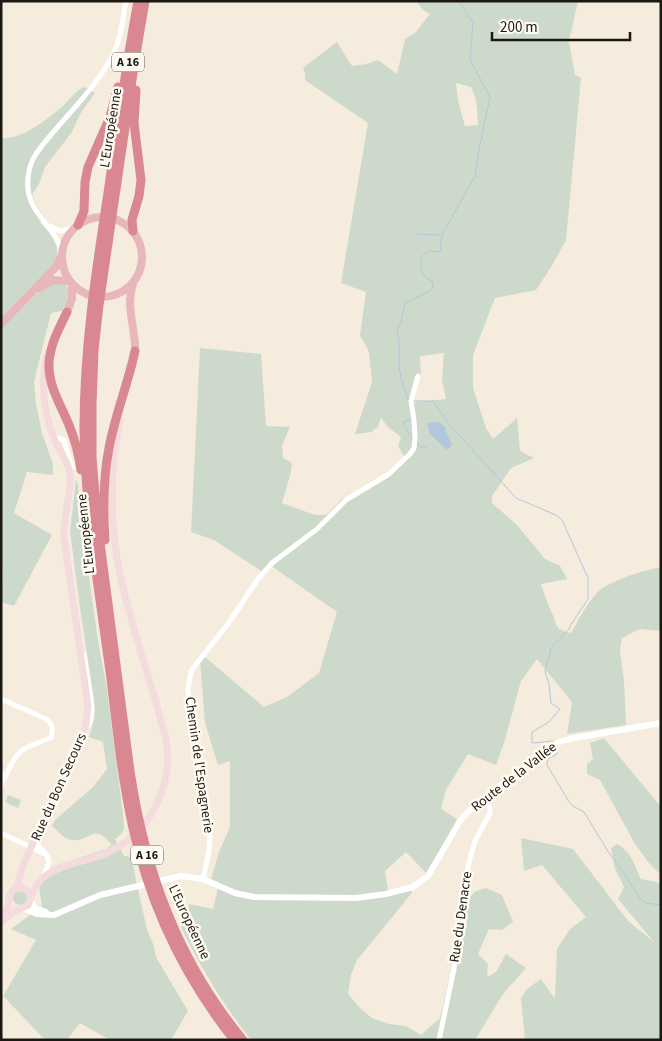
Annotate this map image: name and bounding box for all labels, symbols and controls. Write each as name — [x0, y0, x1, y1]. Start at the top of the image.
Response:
scale bar — [492, 10, 630, 42]
text: 200 m — [500, 17, 538, 38]
road number: A 16 — [112, 52, 144, 72]
street label: L'Européenne — [95, 87, 127, 169]
street label: L'Européenne — [72, 493, 100, 575]
street label: Chemin de l'Espagnerie — [180, 696, 218, 834]
street label: Rue du Bon Secours — [26, 730, 92, 844]
street label: Route de la Vallée — [467, 737, 561, 817]
road number: A 16 — [131, 846, 163, 864]
street label: Rue du Denacre — [445, 870, 477, 964]
street label: L'Européenne — [163, 881, 215, 963]

